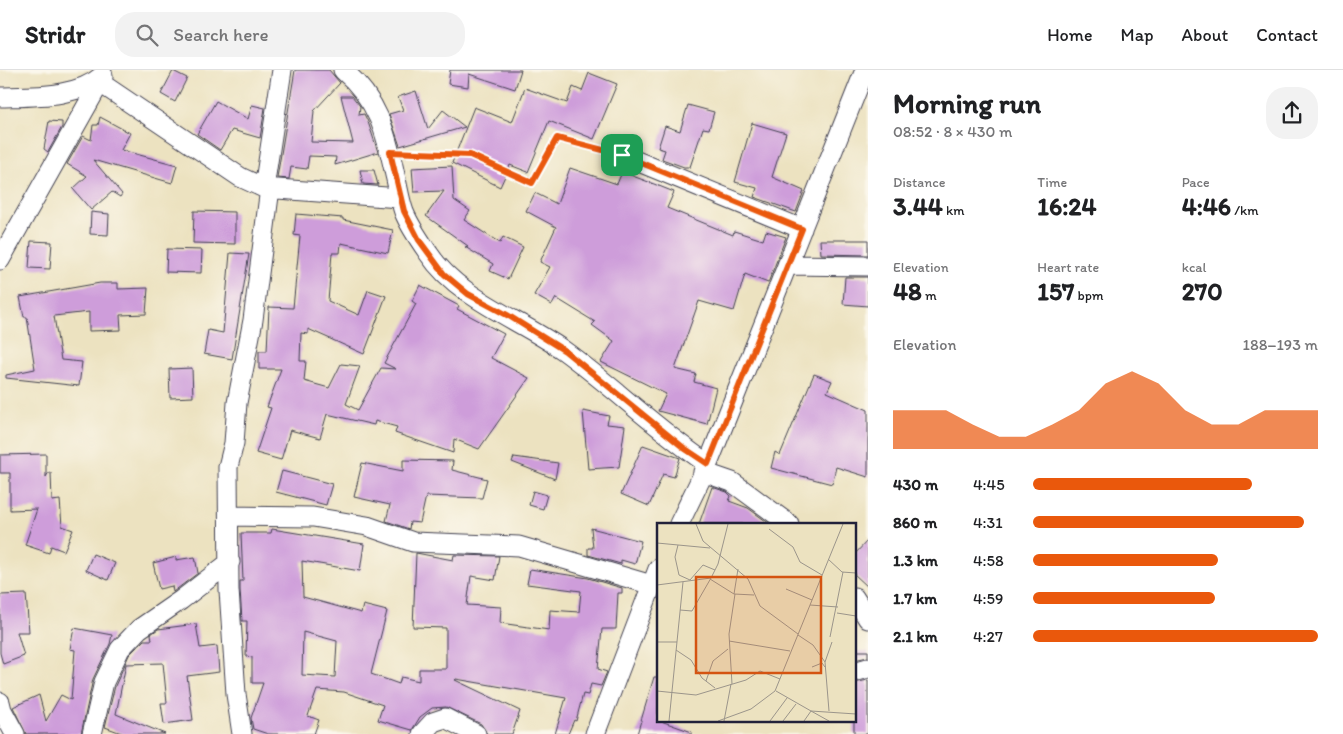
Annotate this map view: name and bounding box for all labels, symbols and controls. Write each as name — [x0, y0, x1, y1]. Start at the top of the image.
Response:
search box — [115, 12, 465, 57]
text: Stridr — [25, 20, 85, 49]
icon: search — [133, 21, 161, 49]
text: Search here — [173, 23, 269, 46]
text: Home — [1047, 24, 1093, 46]
text: Map — [1121, 24, 1154, 46]
text: About — [1182, 24, 1228, 46]
text: Contact — [1256, 24, 1318, 46]
text: Morning run — [893, 86, 1041, 120]
button: share — [1266, 87, 1318, 139]
text: 08:52 · 8 × 430 m — [893, 122, 1012, 141]
pin — [601, 134, 643, 176]
icon: arrive — [608, 141, 636, 169]
text: Distance — [893, 174, 945, 191]
text: Time — [1037, 174, 1067, 191]
text: Pace — [1182, 174, 1210, 191]
text: 3.44 — [893, 191, 943, 221]
text: 16:24 — [1037, 191, 1096, 221]
text: 4:46 — [1182, 191, 1231, 221]
text: km — [943, 202, 965, 219]
text: /km — [1231, 202, 1259, 219]
text: Elevation — [893, 259, 949, 276]
text: Heart rate — [1037, 259, 1099, 276]
text: kcal — [1182, 259, 1207, 276]
text: 48 — [893, 276, 922, 306]
text: 157 — [1037, 276, 1074, 306]
text: 270 — [1182, 276, 1223, 306]
text: m — [922, 287, 937, 304]
text: bpm — [1074, 287, 1104, 304]
text: Elevation — [893, 335, 957, 354]
text: 188–193 m — [1243, 335, 1318, 354]
text: 430 m — [893, 475, 938, 494]
text: 4:45 — [973, 475, 1005, 494]
text: 860 m — [893, 513, 937, 532]
text: 4:31 — [973, 513, 1003, 532]
inset map — [657, 523, 856, 722]
text: 1.3 km — [893, 551, 938, 570]
text: 4:58 — [973, 551, 1004, 570]
text: 1.7 km — [893, 589, 937, 608]
text: 4:59 — [973, 589, 1003, 608]
text: 2.1 km — [893, 627, 938, 646]
text: 4:27 — [973, 627, 1003, 646]

